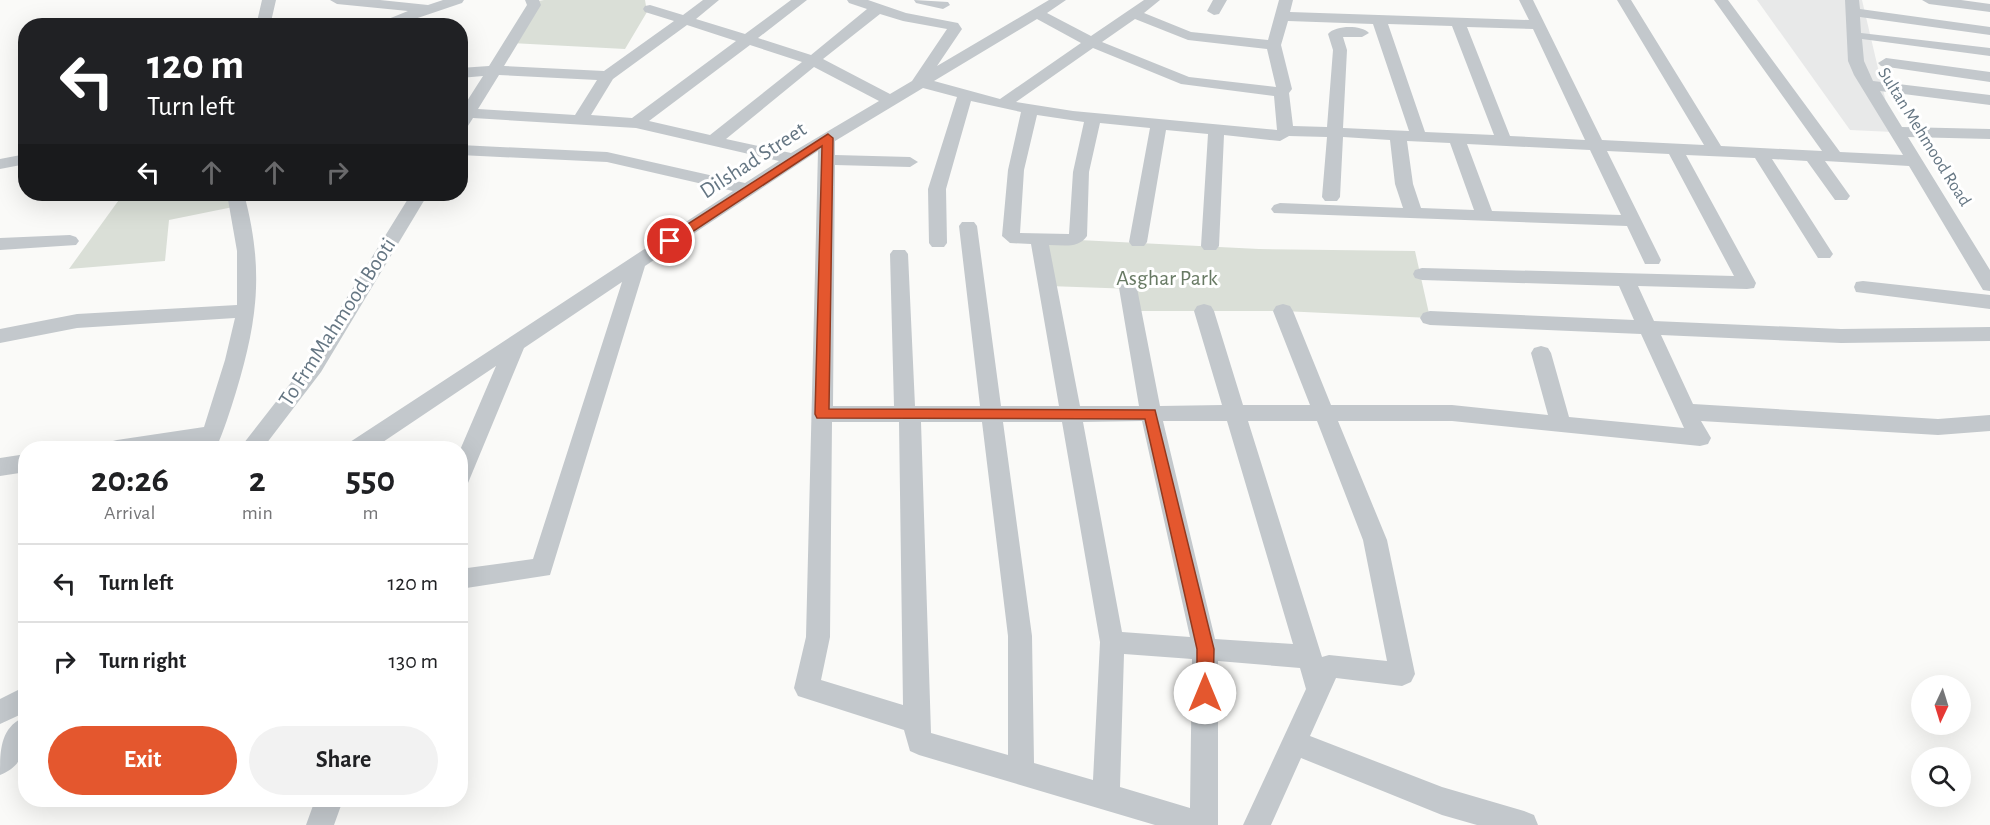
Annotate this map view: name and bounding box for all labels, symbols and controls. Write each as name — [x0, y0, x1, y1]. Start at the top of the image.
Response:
icon: left — [48, 42, 126, 120]
text: 120 m — [147, 44, 244, 86]
street label: Sultan Mehmood Road — [1874, 64, 1974, 210]
text: Turn left — [147, 93, 235, 120]
street label: Dilshad Street — [696, 118, 810, 202]
icon: left — [132, 156, 165, 189]
icon: ahead — [195, 156, 228, 189]
icon: ahead — [258, 156, 291, 189]
icon: right — [321, 156, 354, 189]
pin — [644, 215, 695, 266]
icon: arrive — [653, 224, 686, 257]
street label: To FrmMahmood Booti — [275, 234, 399, 410]
park label: Asghar Park — [1116, 267, 1218, 289]
text: 20:26 — [91, 462, 169, 498]
text: 2 — [249, 462, 266, 498]
text: 550 — [345, 462, 395, 498]
text: Arrival — [104, 503, 156, 523]
text: min — [242, 503, 273, 523]
text: m — [362, 503, 378, 523]
icon: left — [48, 567, 81, 600]
text: Turn left — [99, 572, 173, 594]
text: 120 m — [388, 572, 438, 594]
icon: right — [48, 645, 81, 678]
text: Turn right — [99, 650, 186, 672]
text: 130 m — [389, 650, 438, 672]
position arrow — [1173, 661, 1237, 725]
north arrow — [1911, 675, 1971, 735]
map controls — [1911, 675, 1971, 807]
button: Exit — [48, 726, 237, 795]
button: Share — [249, 726, 438, 795]
button: search — [1911, 747, 1971, 807]

